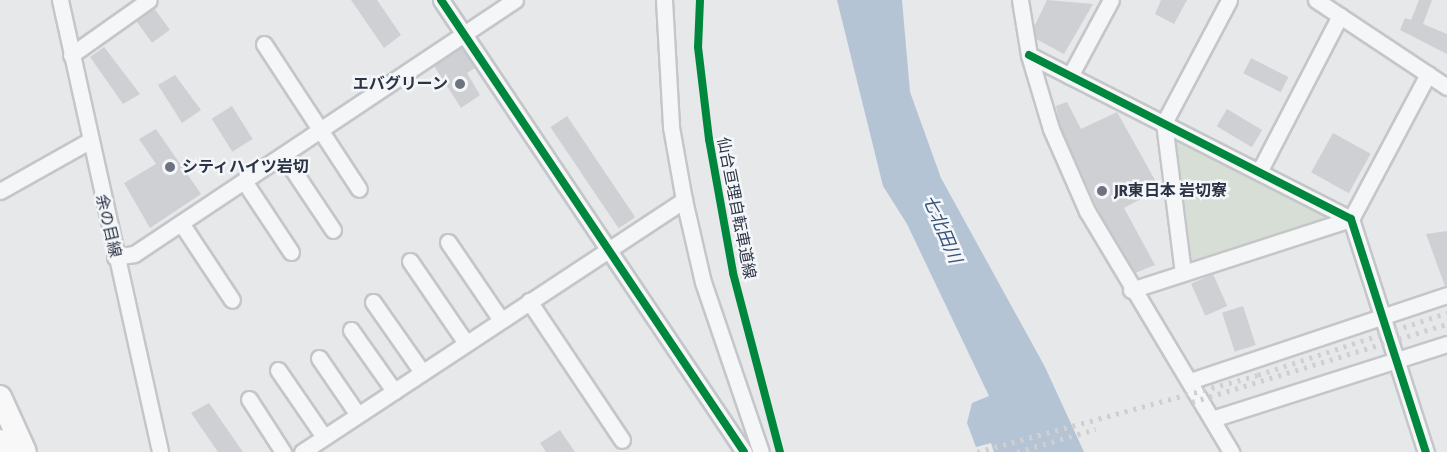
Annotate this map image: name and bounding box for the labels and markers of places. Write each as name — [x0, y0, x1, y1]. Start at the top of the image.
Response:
place label: エバグリーン — [352, 74, 448, 94]
marker: エバグリーン — [453, 77, 467, 91]
place label: シティハイツ岩切 — [182, 157, 310, 177]
marker: シティハイツ岩切 — [163, 160, 177, 174]
place label: JR東日本 岩切寮 — [1114, 181, 1227, 201]
marker: JR東日本 岩切寮 — [1095, 184, 1109, 198]

